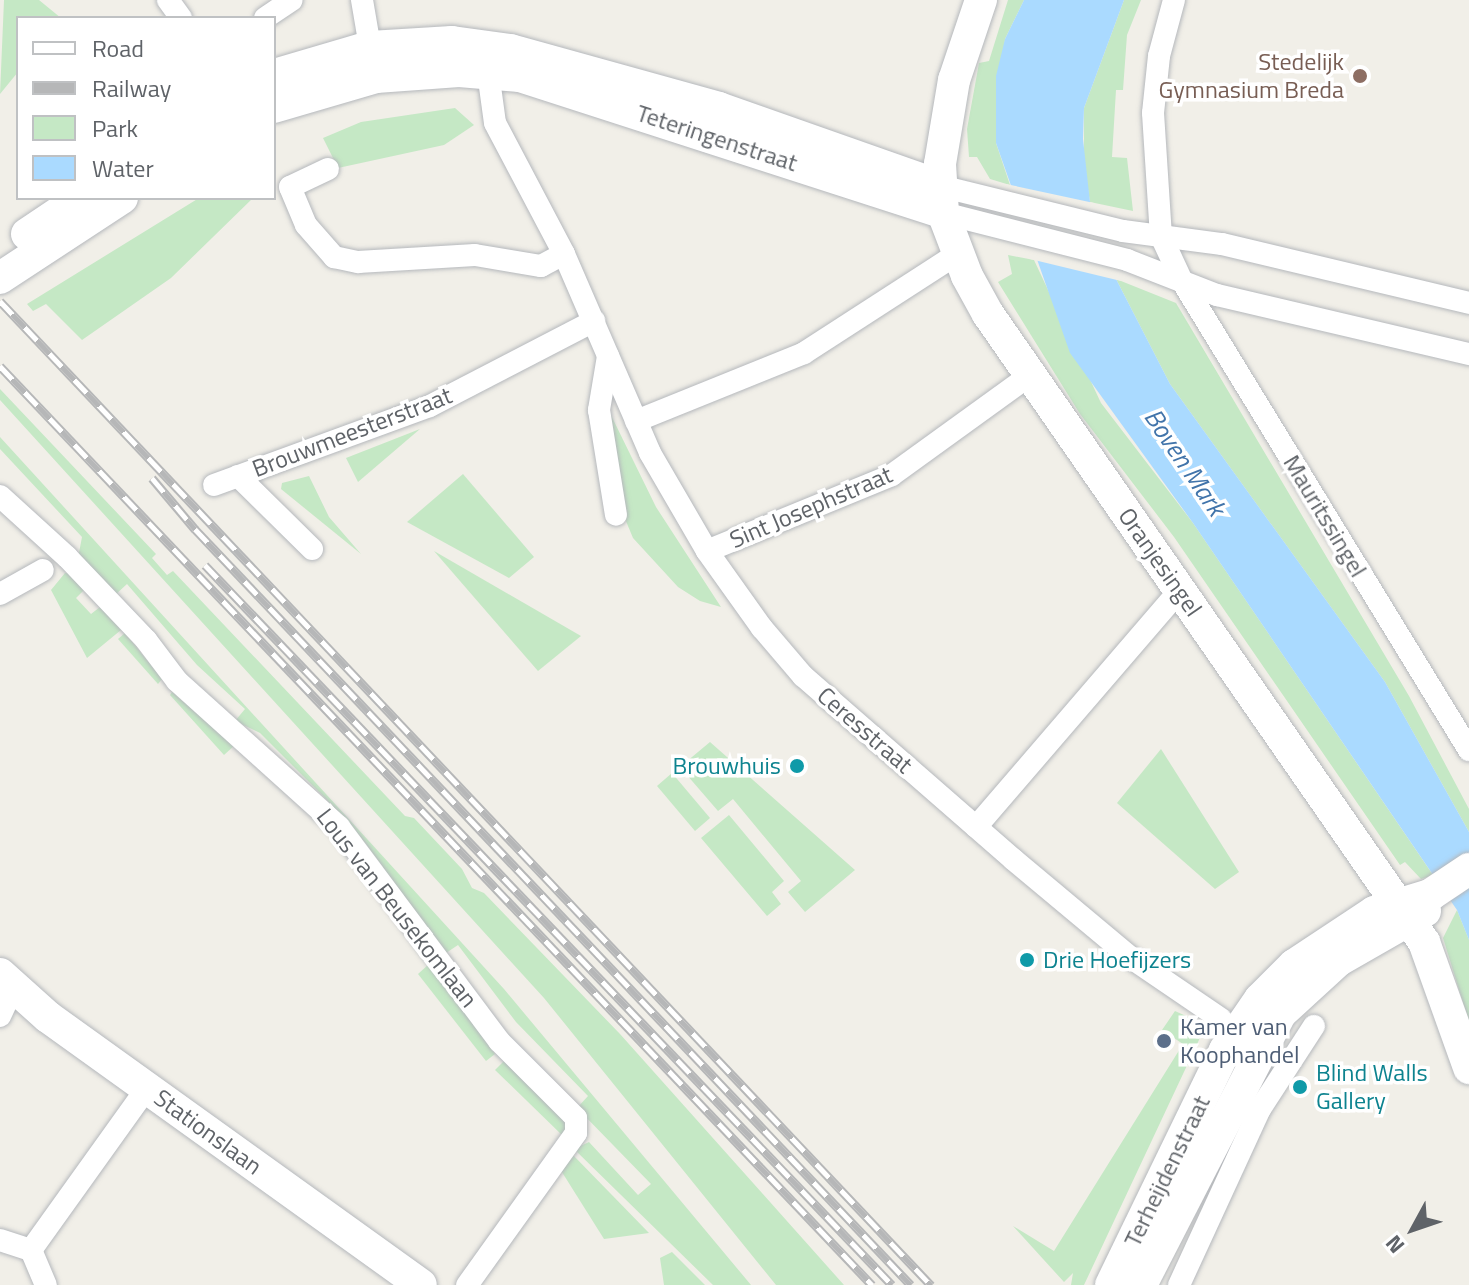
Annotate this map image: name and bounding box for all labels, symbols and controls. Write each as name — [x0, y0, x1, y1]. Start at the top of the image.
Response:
legend — [16, 16, 276, 200]
text: Road — [92, 30, 144, 66]
place label: Stedelijk Gymnasium Breda — [1159, 48, 1344, 104]
marker: Stedelijk Gymnasium Breda — [1351, 67, 1369, 85]
text: Railway — [92, 70, 171, 106]
street label: Teteringenstraat — [633, 98, 801, 178]
text: Park — [92, 110, 138, 146]
text: Water — [92, 150, 154, 186]
street label: Brouwmeesterstraat — [248, 381, 456, 483]
water label: Boven Mark — [1138, 402, 1232, 522]
street label: Mauritssingel — [1277, 450, 1373, 582]
street label: Sint Josephstraat — [726, 460, 896, 554]
street label: Oranjesingel — [1112, 502, 1208, 622]
street label: Ceresstraat — [812, 681, 918, 779]
place label: Brouwhuis — [672, 752, 781, 780]
marker: Brouwhuis — [788, 757, 806, 775]
street label: Lous van Beusekomlaan — [311, 803, 483, 1013]
place label: Drie Hoefijzers — [1043, 946, 1191, 974]
marker: Drie Hoefijzers — [1018, 951, 1036, 969]
place label: Kamer van Koophandel — [1180, 1013, 1299, 1069]
marker: Kamer van Koophandel — [1155, 1032, 1173, 1050]
place label: Blind Walls Gallery — [1316, 1059, 1428, 1115]
marker: Blind Walls Gallery — [1291, 1078, 1309, 1096]
street label: Stationslaan — [149, 1083, 267, 1181]
street label: Terheijdenstraat — [1118, 1091, 1216, 1251]
north arrow — [1373, 1189, 1453, 1269]
text: N — [1377, 1228, 1413, 1261]

